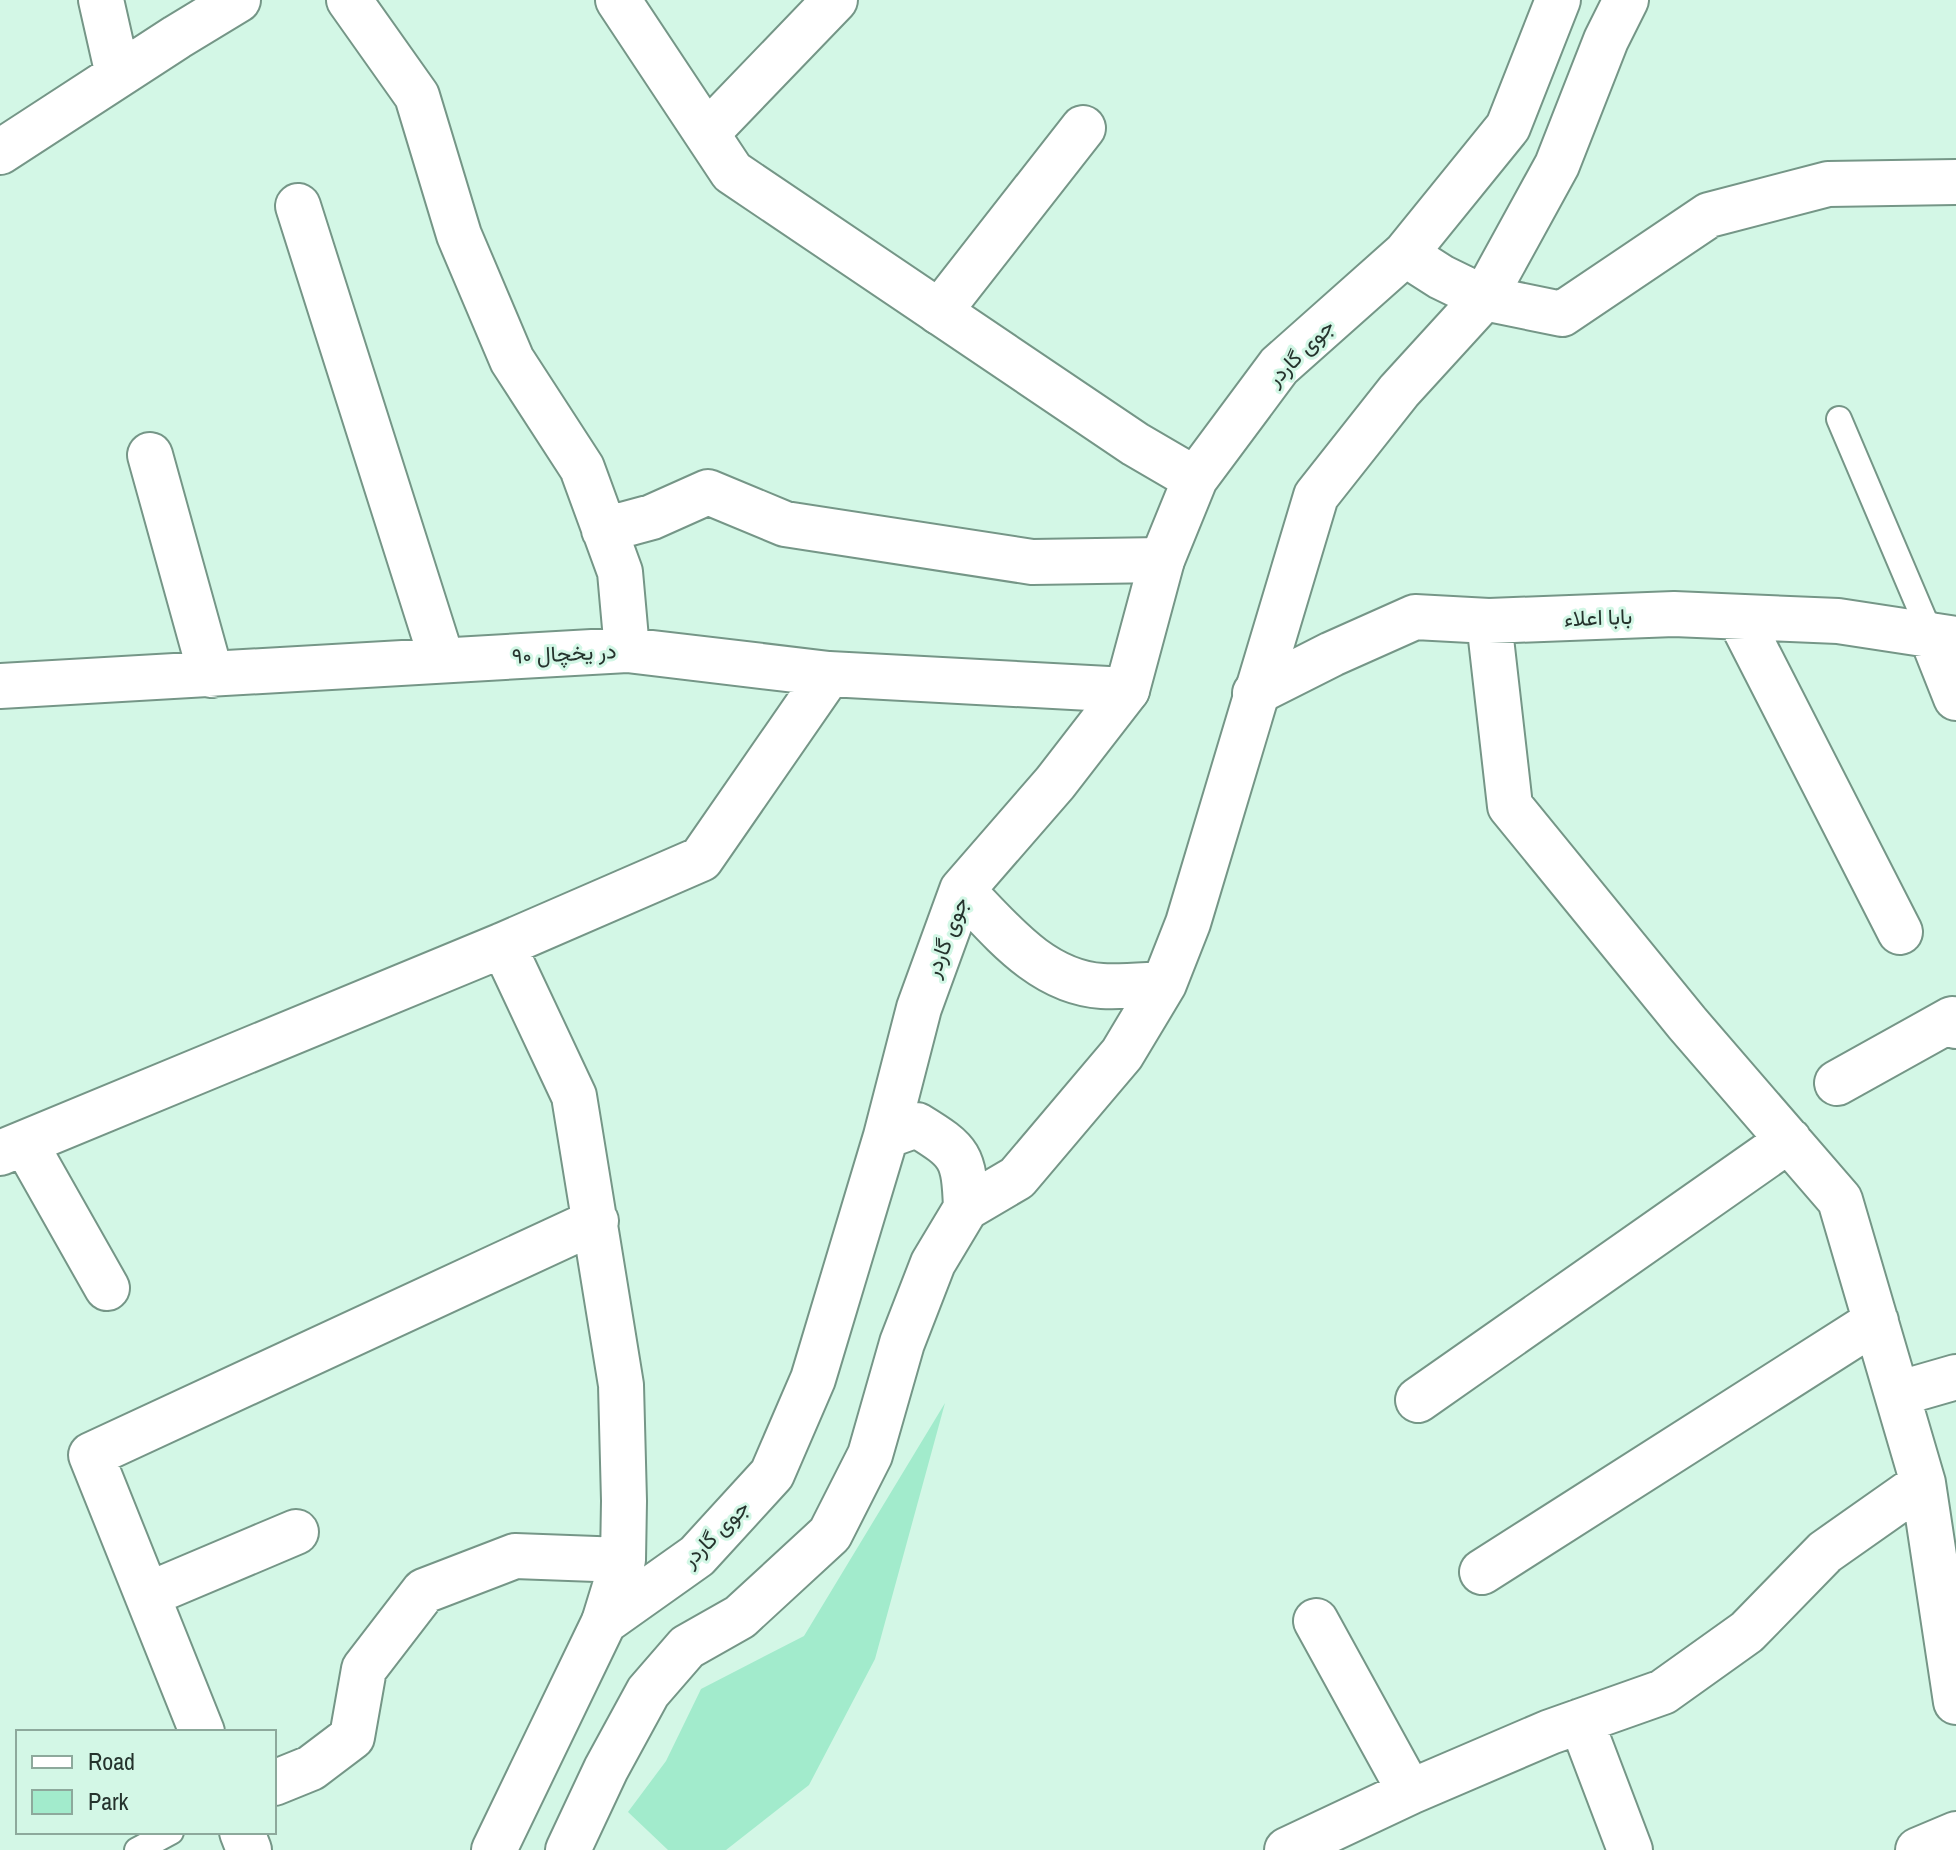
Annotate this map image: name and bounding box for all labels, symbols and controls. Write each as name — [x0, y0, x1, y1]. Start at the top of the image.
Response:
street label: جوی گاردر — [1259, 312, 1340, 393]
street label: بابا اعلاء — [1563, 601, 1633, 633]
street label: در یخچال ۹۰ — [511, 635, 617, 671]
street label: جوی گاردر — [917, 892, 975, 983]
street label: جوی گاردر — [674, 1493, 755, 1574]
legend — [16, 1730, 276, 1834]
text: Road — [88, 1745, 135, 1777]
text: Park — [88, 1785, 129, 1817]

